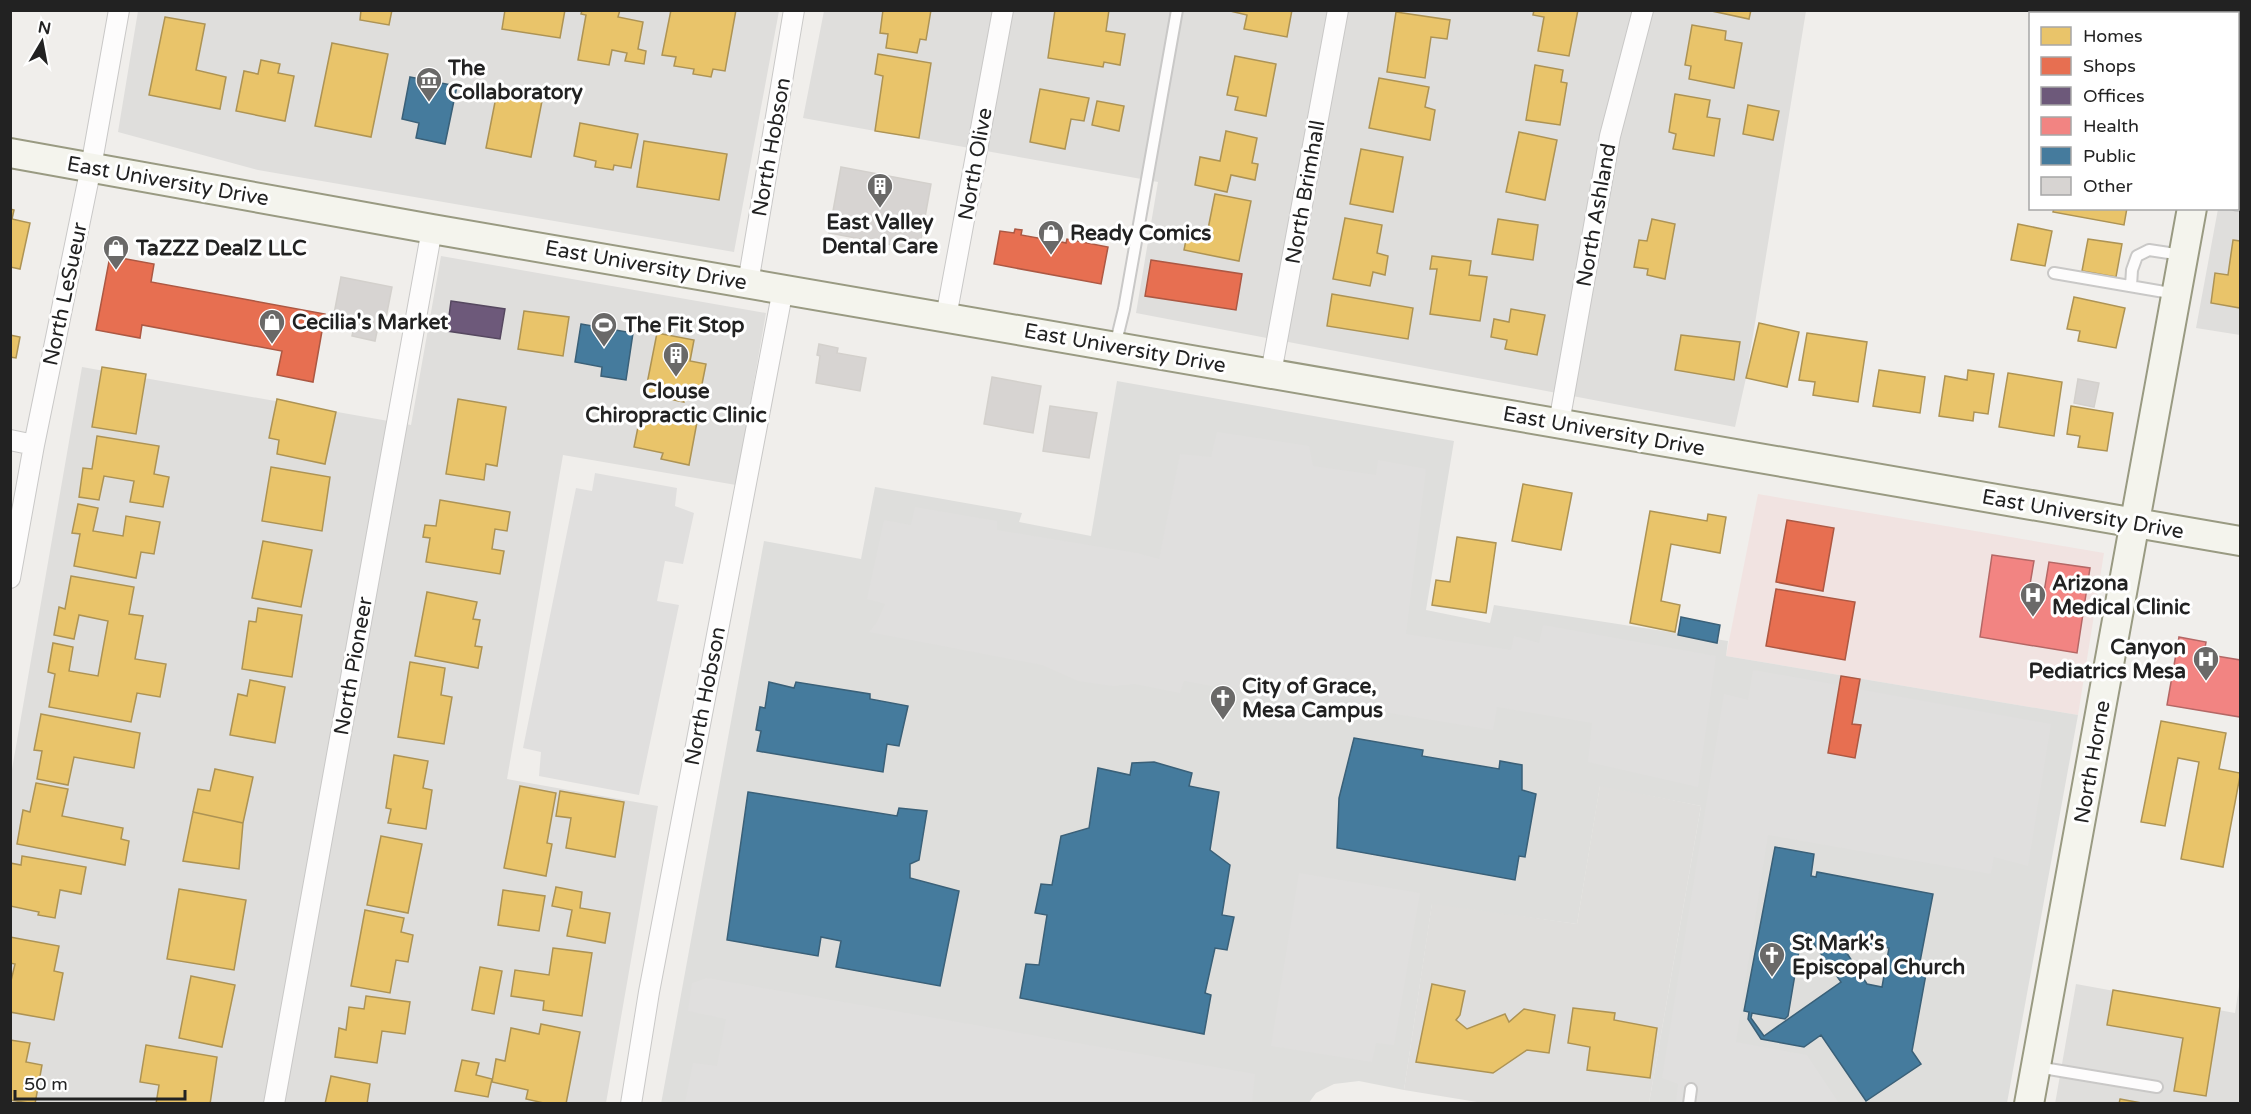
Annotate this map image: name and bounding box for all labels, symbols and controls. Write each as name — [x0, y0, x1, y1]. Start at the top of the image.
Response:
north arrow — [12, 12, 72, 72]
legend — [2029, 12, 2239, 210]
text: N — [36, 17, 52, 39]
text: Homes — [2083, 25, 2143, 47]
text: Shops — [2083, 55, 2136, 77]
place label: The Collaboratory — [447, 56, 584, 105]
museum icon: The Collaboratory — [414, 65, 444, 103]
street label: North Hobson — [747, 76, 796, 219]
text: Offices — [2083, 85, 2145, 107]
street label: North Olive — [953, 106, 998, 222]
text: Health — [2083, 115, 2139, 137]
street label: North Brimhall — [1281, 118, 1330, 266]
street label: North Ashland — [1572, 141, 1621, 289]
text: Public — [2083, 145, 2136, 167]
street label: East University Drive — [65, 151, 271, 212]
building icon: East Valley Dental Care — [865, 171, 895, 209]
text: Other — [2083, 175, 2133, 197]
place label: East Valley Dental Care — [822, 210, 938, 259]
shop icon: Ready Comics — [1036, 218, 1066, 256]
street label: North LeSueur — [38, 220, 93, 368]
place label: Ready Comics — [1070, 221, 1211, 246]
shop icon: TaZZZ DealZ LLC — [101, 233, 131, 271]
street label: East University Drive — [543, 235, 749, 296]
place label: TaZZZ DealZ LLC — [135, 236, 307, 261]
shop icon: Cecilia's Market — [257, 307, 287, 345]
place label: Cecilia's Market — [292, 310, 448, 335]
sports icon: The Fit Stop — [589, 310, 619, 348]
place label: The Fit Stop — [623, 313, 744, 338]
street label: East University Drive — [1022, 318, 1228, 379]
building icon: Clouse Chiropractic Clinic — [661, 340, 691, 378]
place label: Clouse Chiropractic Clinic — [585, 379, 767, 428]
street label: East University Drive — [1501, 401, 1707, 462]
street label: East University Drive — [1980, 484, 2186, 545]
place label: Arizona Medical Clinic — [2052, 571, 2190, 620]
hospital icon: Arizona Medical Clinic — [2018, 580, 2048, 618]
street label: North Pioneer — [329, 595, 378, 737]
street label: North Hobson — [680, 625, 731, 768]
place label: Canyon Pediatrics Mesa — [2028, 635, 2186, 684]
hospital icon: Canyon Pediatrics Mesa — [2191, 644, 2221, 682]
place label: City of Grace, Mesa Campus — [1242, 674, 1383, 723]
church icon: City of Grace, Mesa Campus — [1208, 683, 1238, 721]
street label: North Horne — [2069, 698, 2116, 826]
place label: St Mark's Episcopal Church — [1792, 931, 1965, 980]
church icon: St Mark's Episcopal Church — [1757, 940, 1787, 978]
scale bar — [15, 1063, 184, 1101]
text: 50 m — [24, 1073, 68, 1095]

